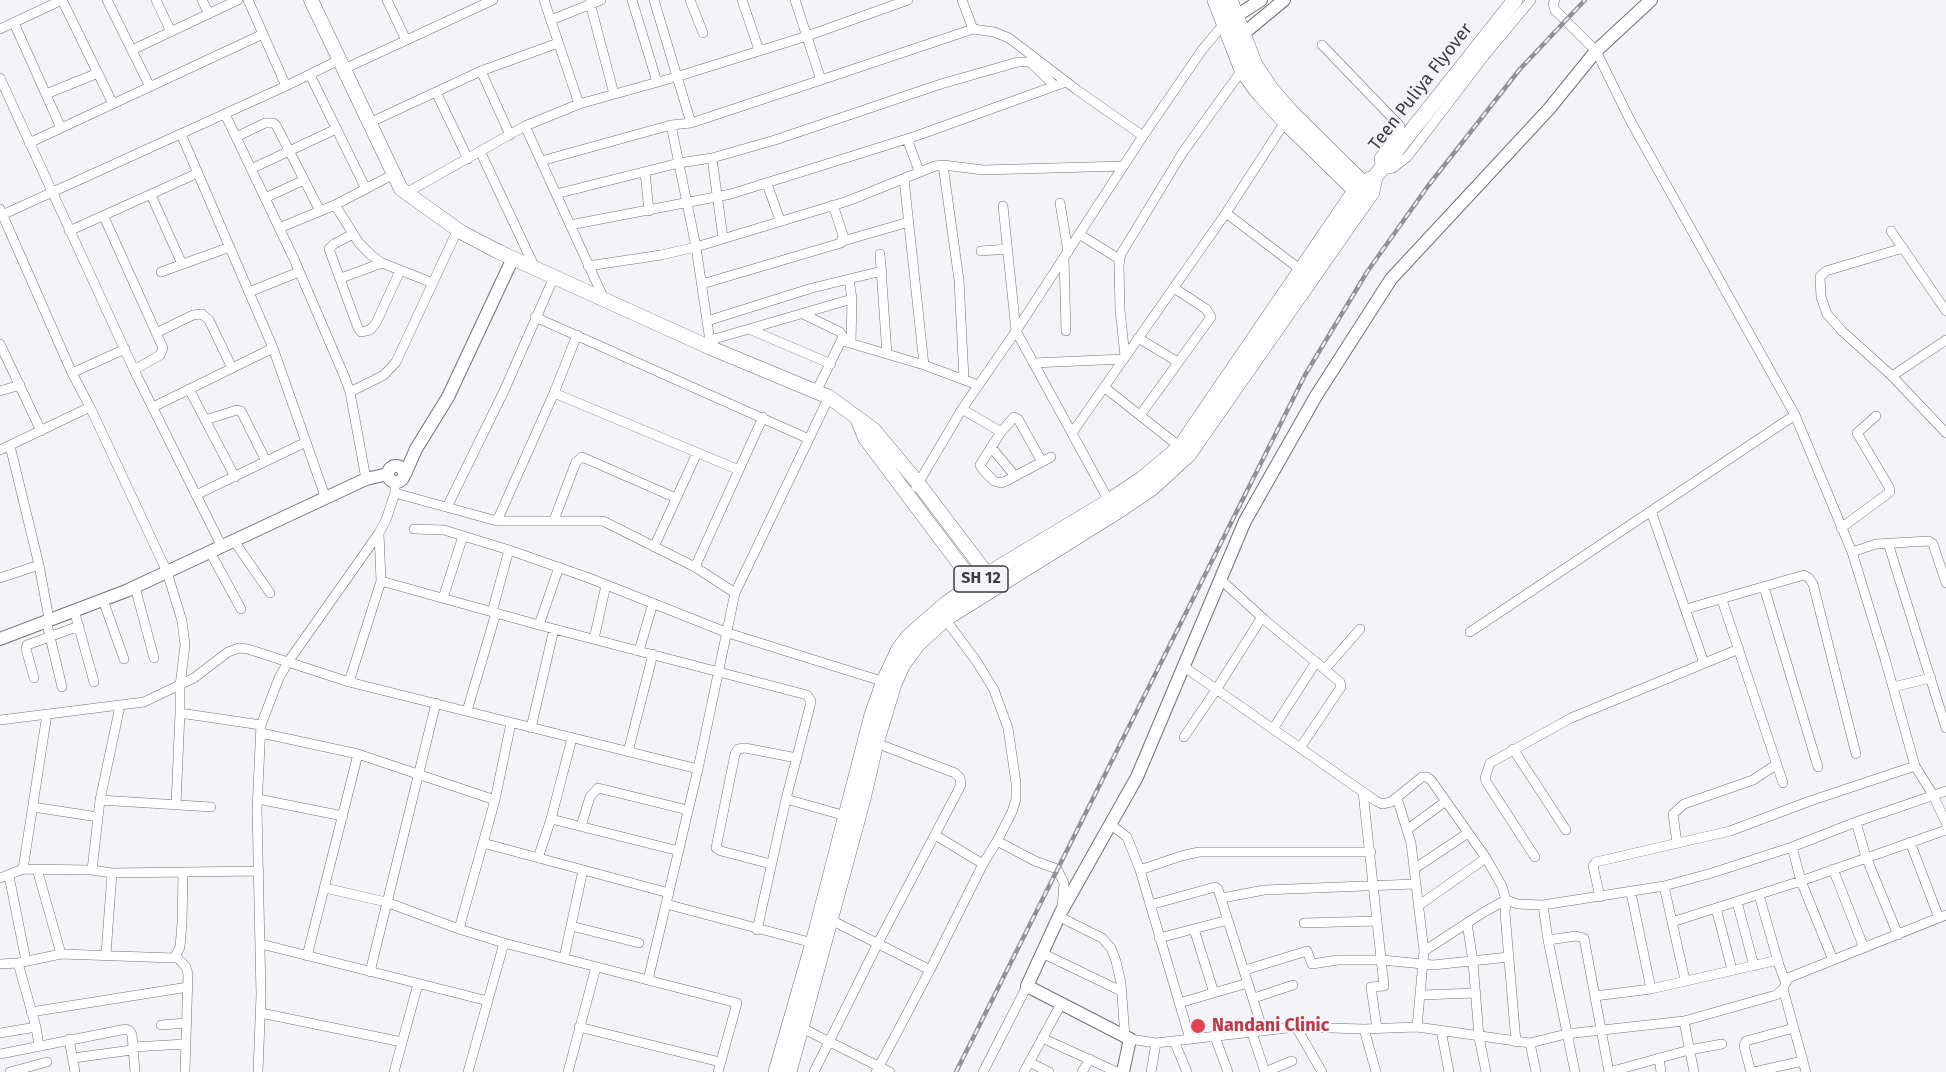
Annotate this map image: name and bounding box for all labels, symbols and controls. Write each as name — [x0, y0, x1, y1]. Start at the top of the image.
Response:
street label: Teen Puliya Flyover — [1365, 19, 1477, 155]
road number: SH 12 — [954, 566, 1008, 592]
place label: Nandani Clinic — [1212, 1015, 1329, 1037]
marker: Nandani Clinic — [1189, 1017, 1207, 1035]

